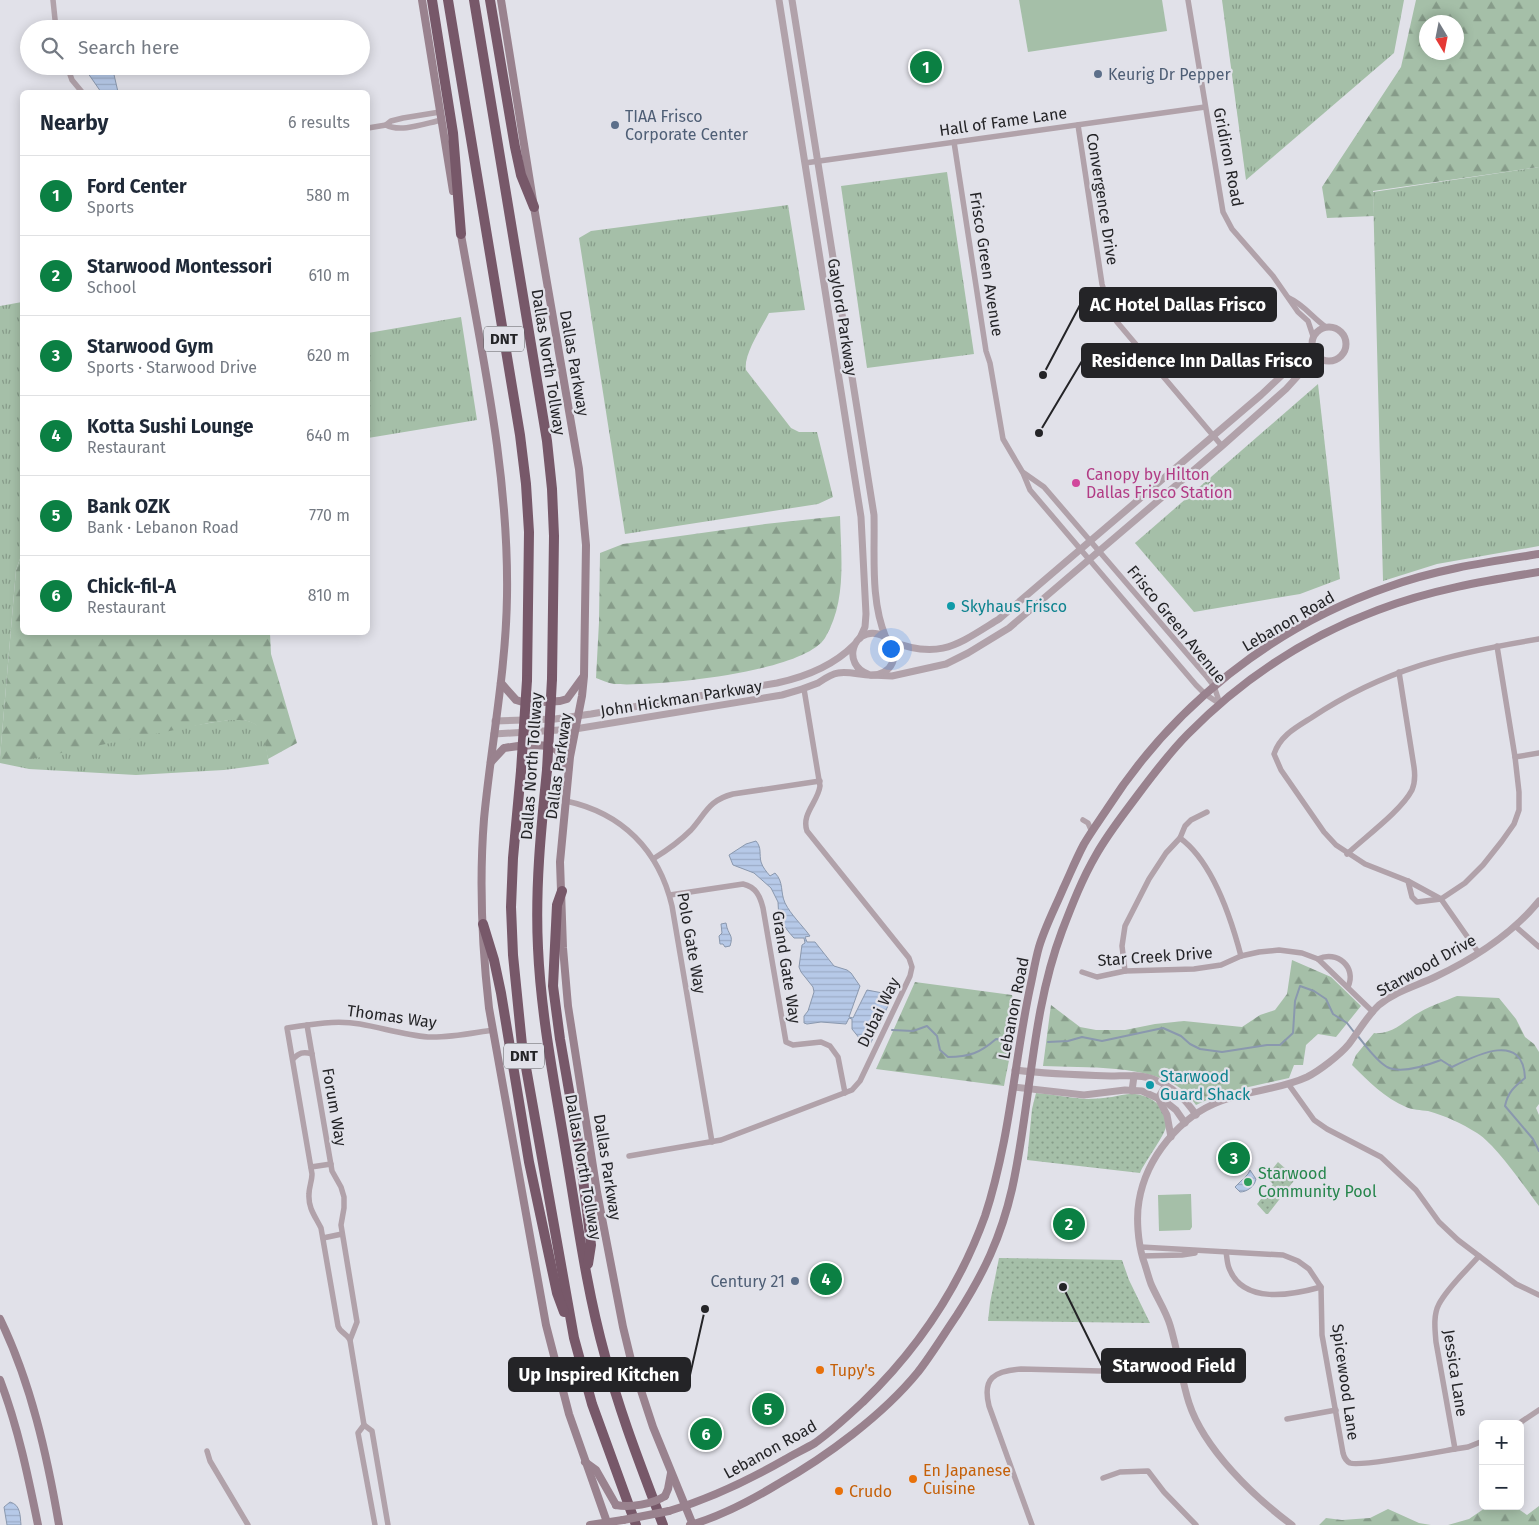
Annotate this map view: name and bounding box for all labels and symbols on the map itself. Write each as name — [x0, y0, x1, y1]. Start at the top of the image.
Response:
north arrow — [1419, 15, 1464, 60]
pin: 1 — [910, 48, 942, 86]
place label: Keurig Dr Pepper — [1108, 65, 1231, 84]
marker: Keurig Dr Pepper — [1092, 68, 1104, 80]
street label: Hall of Fame Lane — [938, 103, 1068, 140]
street label: Gridiron Road — [1210, 106, 1247, 208]
place label: TIAA Frisco Corporate Center — [625, 107, 749, 144]
marker: TIAA Frisco Corporate Center — [609, 119, 621, 131]
street label: Convergence Drive — [1083, 132, 1122, 267]
street label: Frisco Green Avenue — [966, 190, 1007, 338]
street label: Gaylord Parkway — [824, 257, 861, 377]
street label: Dallas North Tollway — [528, 288, 569, 437]
callout: AC Hotel Dallas Frisco — [1080, 288, 1276, 321]
text: AC Hotel Dallas Frisco — [1089, 294, 1266, 316]
street label: Dallas Parkway — [556, 309, 593, 418]
road number: DNT — [484, 326, 524, 352]
callout: Residence Inn Dallas Frisco — [1082, 344, 1323, 377]
text: Residence Inn Dallas Frisco — [1092, 350, 1312, 372]
place label: Canopy by Hilton Dallas Frisco Station — [1086, 465, 1233, 502]
marker: Canopy by Hilton Dallas Frisco Station — [1070, 477, 1082, 489]
street label: Frisco Green Avenue — [1123, 561, 1230, 687]
street label: Lebanon Road — [1239, 587, 1338, 656]
place label: Skyhaus Frisco — [961, 597, 1067, 616]
marker: Skyhaus Frisco — [945, 600, 957, 612]
your location — [878, 636, 904, 662]
street label: John Hickman Parkway — [599, 676, 763, 721]
street label: Dallas North Tollway — [517, 692, 546, 840]
street label: Dallas Parkway — [542, 711, 575, 821]
street label: Polo Gate Way — [673, 891, 710, 995]
street label: Grand Gate Way — [768, 909, 805, 1025]
street label: Starwood Drive — [1373, 930, 1479, 1001]
street label: Star Creek Drive — [1097, 943, 1213, 970]
street label: Lebanon Road — [994, 955, 1033, 1061]
street label: Dubai Way — [853, 974, 904, 1050]
street label: Thomas Way — [346, 1001, 438, 1032]
road number: DNT — [504, 1044, 544, 1068]
street label: Forum Way — [318, 1066, 351, 1148]
place label: Starwood Guard Shack — [1160, 1067, 1251, 1104]
marker: Starwood Guard Shack — [1144, 1079, 1156, 1091]
street label: Dallas North Tollway — [561, 1093, 606, 1242]
street label: Dallas Parkway — [590, 1113, 625, 1222]
pin: 3 — [1218, 1139, 1250, 1177]
place label: Starwood Community Pool — [1258, 1164, 1377, 1201]
marker: Starwood Community Pool — [1242, 1176, 1254, 1188]
pin: 2 — [1053, 1205, 1085, 1243]
pin: 4 — [810, 1260, 842, 1298]
place label: Century 21 — [710, 1272, 785, 1291]
marker: Century 21 — [789, 1275, 801, 1287]
street label: Spicewood Lane — [1328, 1323, 1363, 1442]
street label: Jessica Lane — [1439, 1328, 1472, 1418]
callout: Starwood Field — [1102, 1349, 1245, 1382]
text: Starwood Field — [1113, 1355, 1236, 1377]
callout: Up Inspired Kitchen — [509, 1358, 690, 1391]
place label: Tupy's — [830, 1361, 875, 1380]
text: Up Inspired Kitchen — [518, 1364, 680, 1386]
marker: Tupy's — [814, 1364, 826, 1376]
pin: 5 — [752, 1390, 784, 1428]
pin: 6 — [690, 1415, 722, 1453]
street label: Lebanon Road — [720, 1416, 820, 1483]
place label: En Japanese Cuisine — [923, 1461, 1011, 1498]
marker: En Japanese Cuisine — [907, 1473, 919, 1485]
place label: Crudo — [849, 1482, 892, 1501]
marker: Crudo — [833, 1485, 845, 1497]

